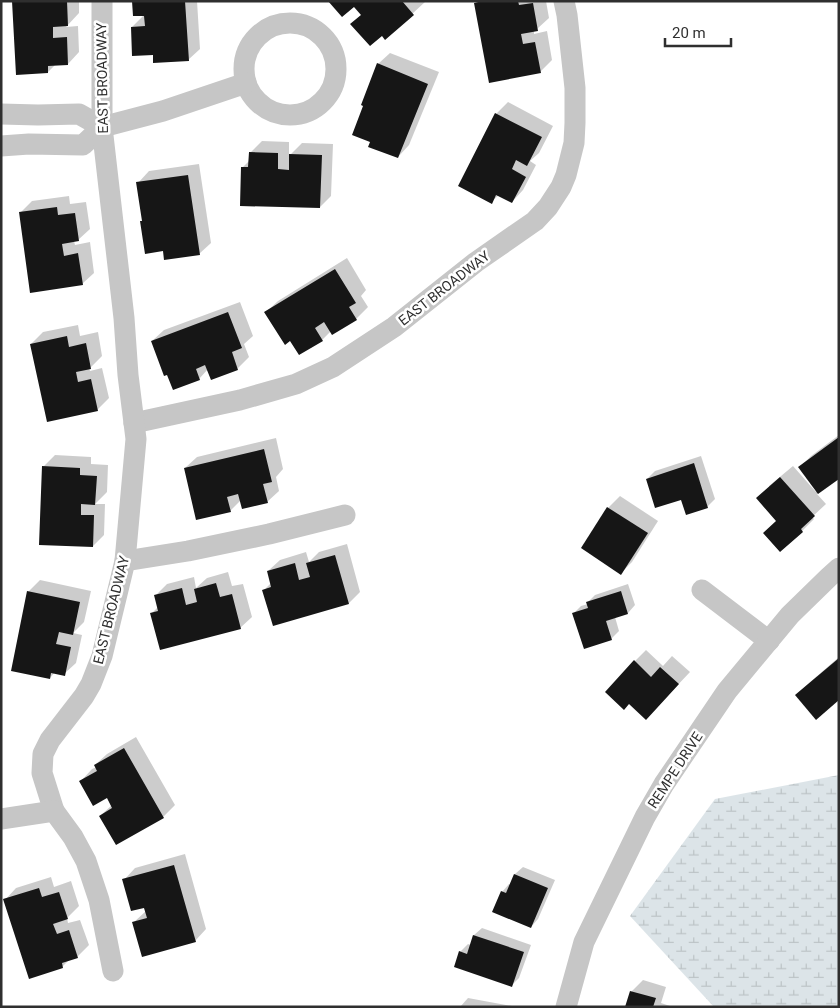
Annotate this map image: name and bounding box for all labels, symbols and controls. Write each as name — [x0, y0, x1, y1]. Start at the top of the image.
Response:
scale bar — [665, 15, 731, 47]
street label: EAST BROADWAY — [93, 22, 111, 134]
text: 20 m — [672, 24, 706, 42]
street label: EAST BROADWAY — [395, 247, 493, 329]
street label: EAST BROADWAY — [90, 554, 132, 666]
street label: REMPE DRIVE — [644, 729, 706, 811]

